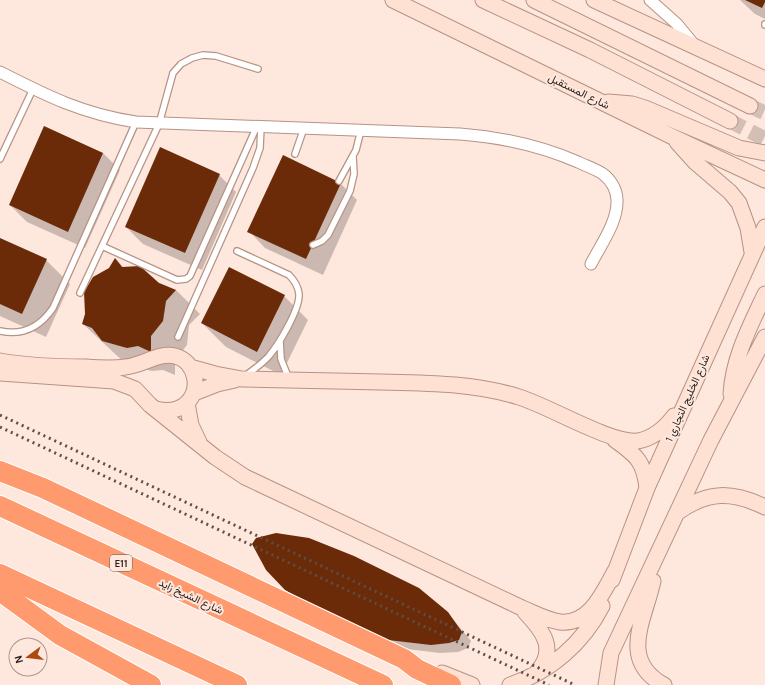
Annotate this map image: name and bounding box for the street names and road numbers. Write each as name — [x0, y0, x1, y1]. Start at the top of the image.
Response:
street label: شارع المستقبل — [545, 71, 612, 113]
street label: شارع الخليج التجاري 1 — [662, 352, 715, 445]
road number: E11 — [110, 555, 132, 571]
street label: شارع الشيخ زايد — [156, 576, 225, 618]

